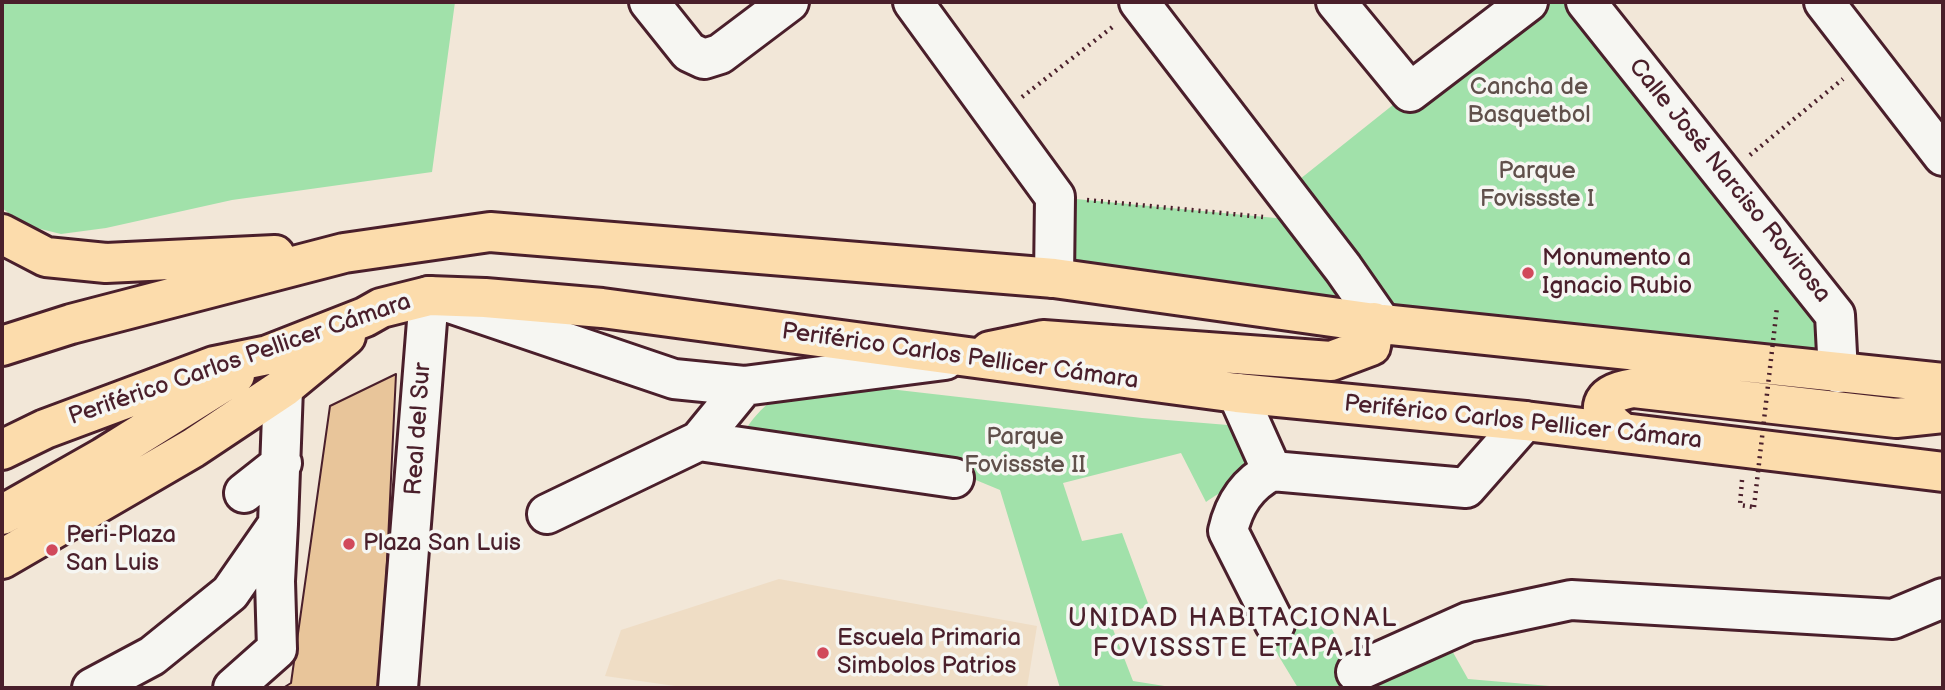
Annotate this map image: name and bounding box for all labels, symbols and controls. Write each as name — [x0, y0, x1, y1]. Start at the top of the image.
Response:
street label: Calle José Narciso Rovirosa — [1622, 53, 1836, 309]
park label: Cancha de Basquetbol — [1467, 74, 1591, 130]
park label: Parque Fovissste I — [1480, 158, 1594, 214]
place label: Monumento a Ignacio Rubio — [1542, 245, 1692, 301]
marker: Monumento a Ignacio Rubio — [1520, 265, 1536, 281]
street label: Periférico Carlos Pellicer Cámara — [65, 288, 415, 432]
street label: Periférico Carlos Pellicer Cámara — [780, 318, 1140, 396]
street label: Real del Sur — [400, 362, 438, 496]
street label: Periférico Carlos Pellicer Cámara — [1343, 390, 1703, 456]
park label: Parque Fovissste II — [964, 424, 1086, 480]
place label: Peri-Plaza San Luis — [66, 522, 176, 578]
place label: Plaza San Luis — [363, 530, 521, 558]
marker: Plaza San Luis — [341, 536, 357, 552]
marker: Peri-Plaza San Luis — [44, 542, 60, 558]
district label: UNIDAD HABITACIONAL FOVISSSTE ETAPA II — [1070, 603, 1396, 664]
place label: Escuela Primaria Simbolos Patrios — [837, 625, 1021, 681]
marker: Escuela Primaria Simbolos Patrios — [815, 645, 831, 661]

